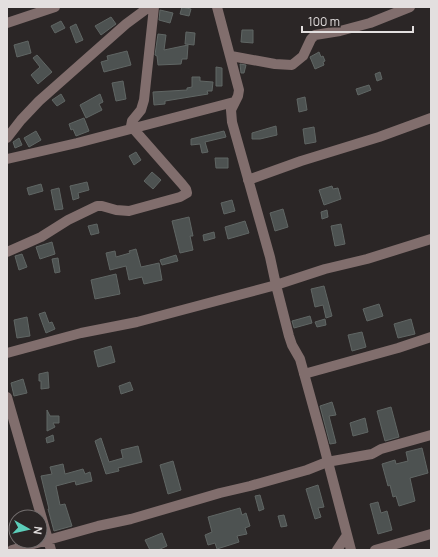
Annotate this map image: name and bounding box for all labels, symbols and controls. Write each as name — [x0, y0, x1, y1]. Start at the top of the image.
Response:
scale bar — [302, 8, 413, 34]
text: 100 m — [308, 13, 340, 30]
north arrow — [8, 509, 48, 549]
text: N — [30, 526, 46, 536]

